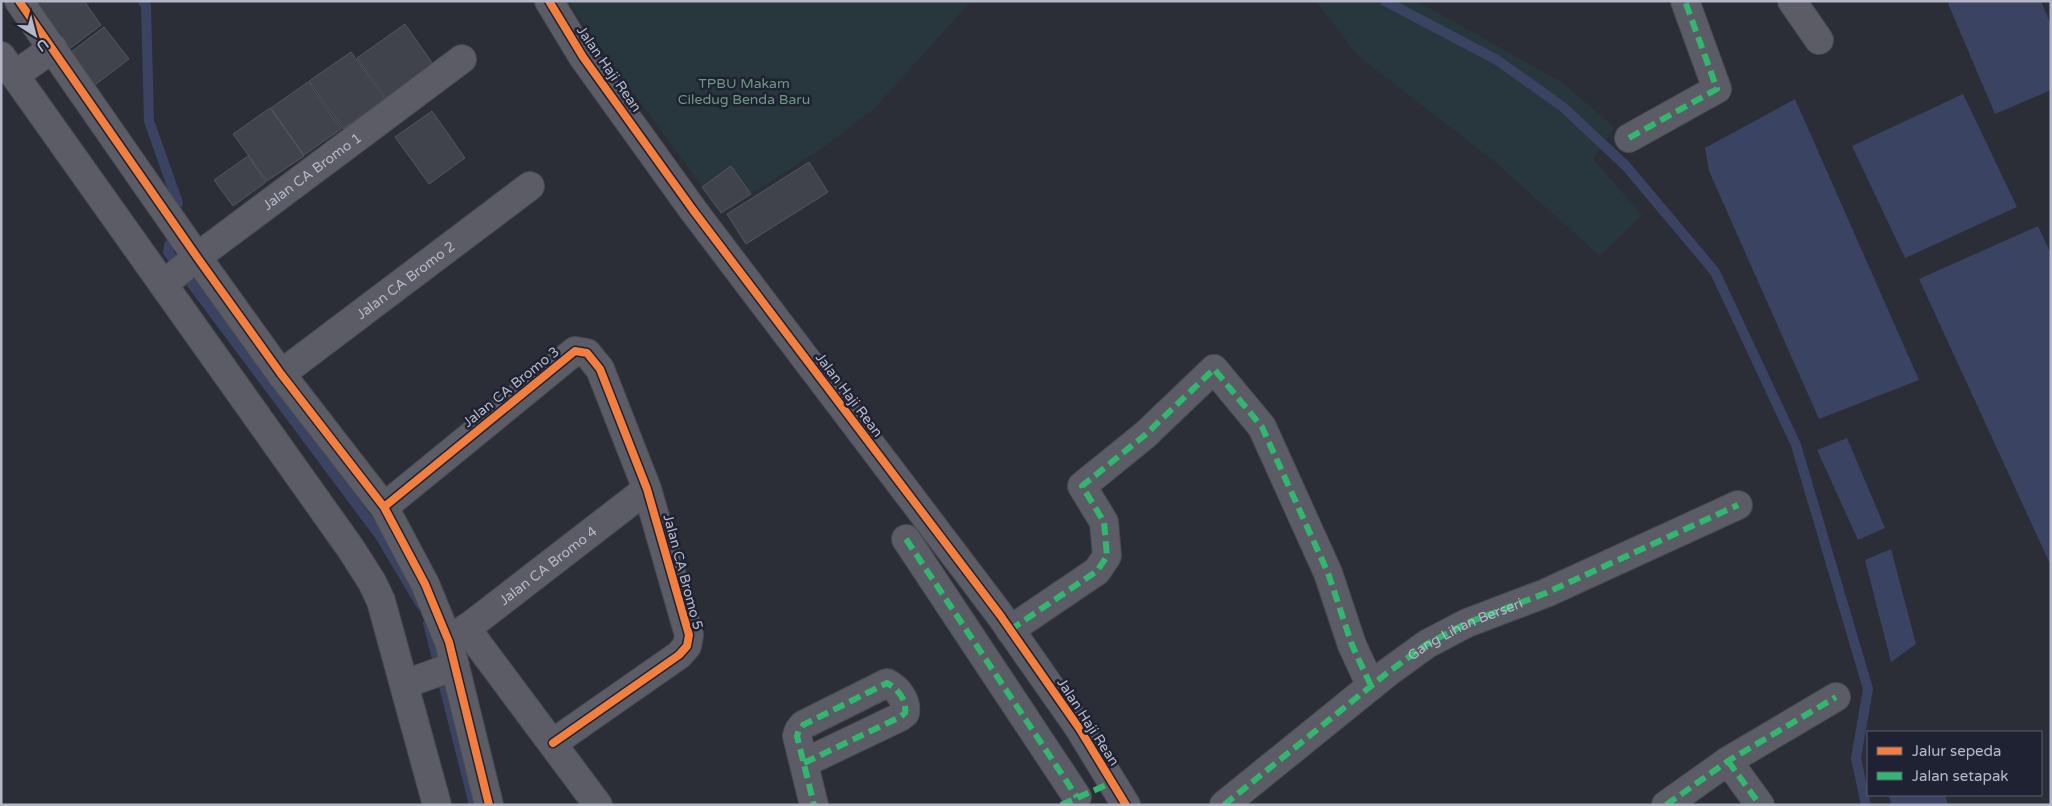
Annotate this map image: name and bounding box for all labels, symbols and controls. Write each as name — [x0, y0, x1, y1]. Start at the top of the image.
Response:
north arrow — [10, 10, 60, 60]
street label: Jalan Haji Rean — [573, 23, 645, 115]
text: U — [33, 35, 52, 55]
park label: TPBU Makam Ciledug Benda Baru — [678, 75, 810, 108]
street label: Jalan CA Bromo 1 — [259, 129, 365, 214]
street label: Jalan CA Bromo 2 — [353, 237, 458, 323]
street label: Jalan CA Bromo 3 — [459, 343, 563, 431]
street label: Jalan Haji Rean — [812, 349, 886, 441]
street label: Jalan CA Bromo 5 — [659, 512, 707, 632]
street label: Jalan CA Bromo 4 — [496, 522, 600, 609]
street label: Gang Lihan Berseri — [1404, 594, 1525, 664]
street label: Jalan Haji Rean — [1053, 675, 1123, 769]
legend — [1867, 731, 2042, 796]
text: Jalur sepeda — [1912, 742, 2001, 760]
text: Jalan setapak — [1912, 767, 2009, 785]

